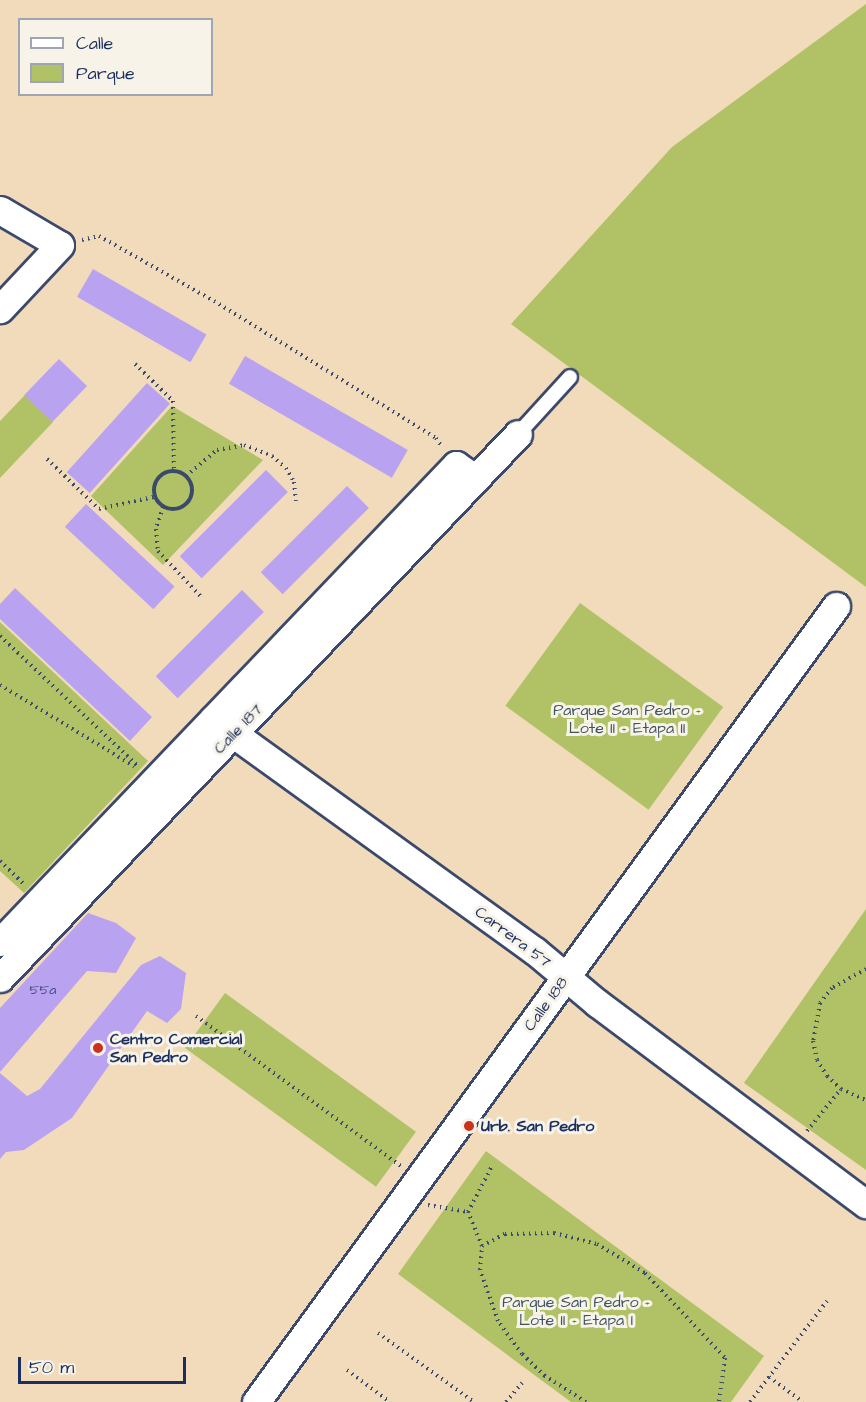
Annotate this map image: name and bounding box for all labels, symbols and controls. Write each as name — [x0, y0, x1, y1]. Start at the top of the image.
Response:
legend — [18, 18, 213, 96]
text: Calle — [76, 31, 113, 56]
text: Parque — [76, 61, 135, 86]
street label: Calle 187 — [210, 700, 266, 758]
park label: Parque San Pedro - Lote II - Etapa II — [553, 700, 701, 738]
street label: Carrera 57 — [471, 902, 555, 972]
street label: Calle 188 — [520, 973, 572, 1035]
house number: 55a — [30, 982, 56, 998]
place label: Centro Comercial San Pedro — [110, 1029, 242, 1067]
marker: Centro Comercial San Pedro — [91, 1041, 105, 1055]
place label: Urb. San Pedro — [481, 1116, 594, 1136]
marker: Urb. San Pedro — [462, 1119, 476, 1133]
park label: Parque San Pedro - Lote II - Etapa I — [502, 1292, 650, 1330]
scale bar — [21, 1345, 189, 1383]
text: 50 m — [29, 1355, 74, 1380]

